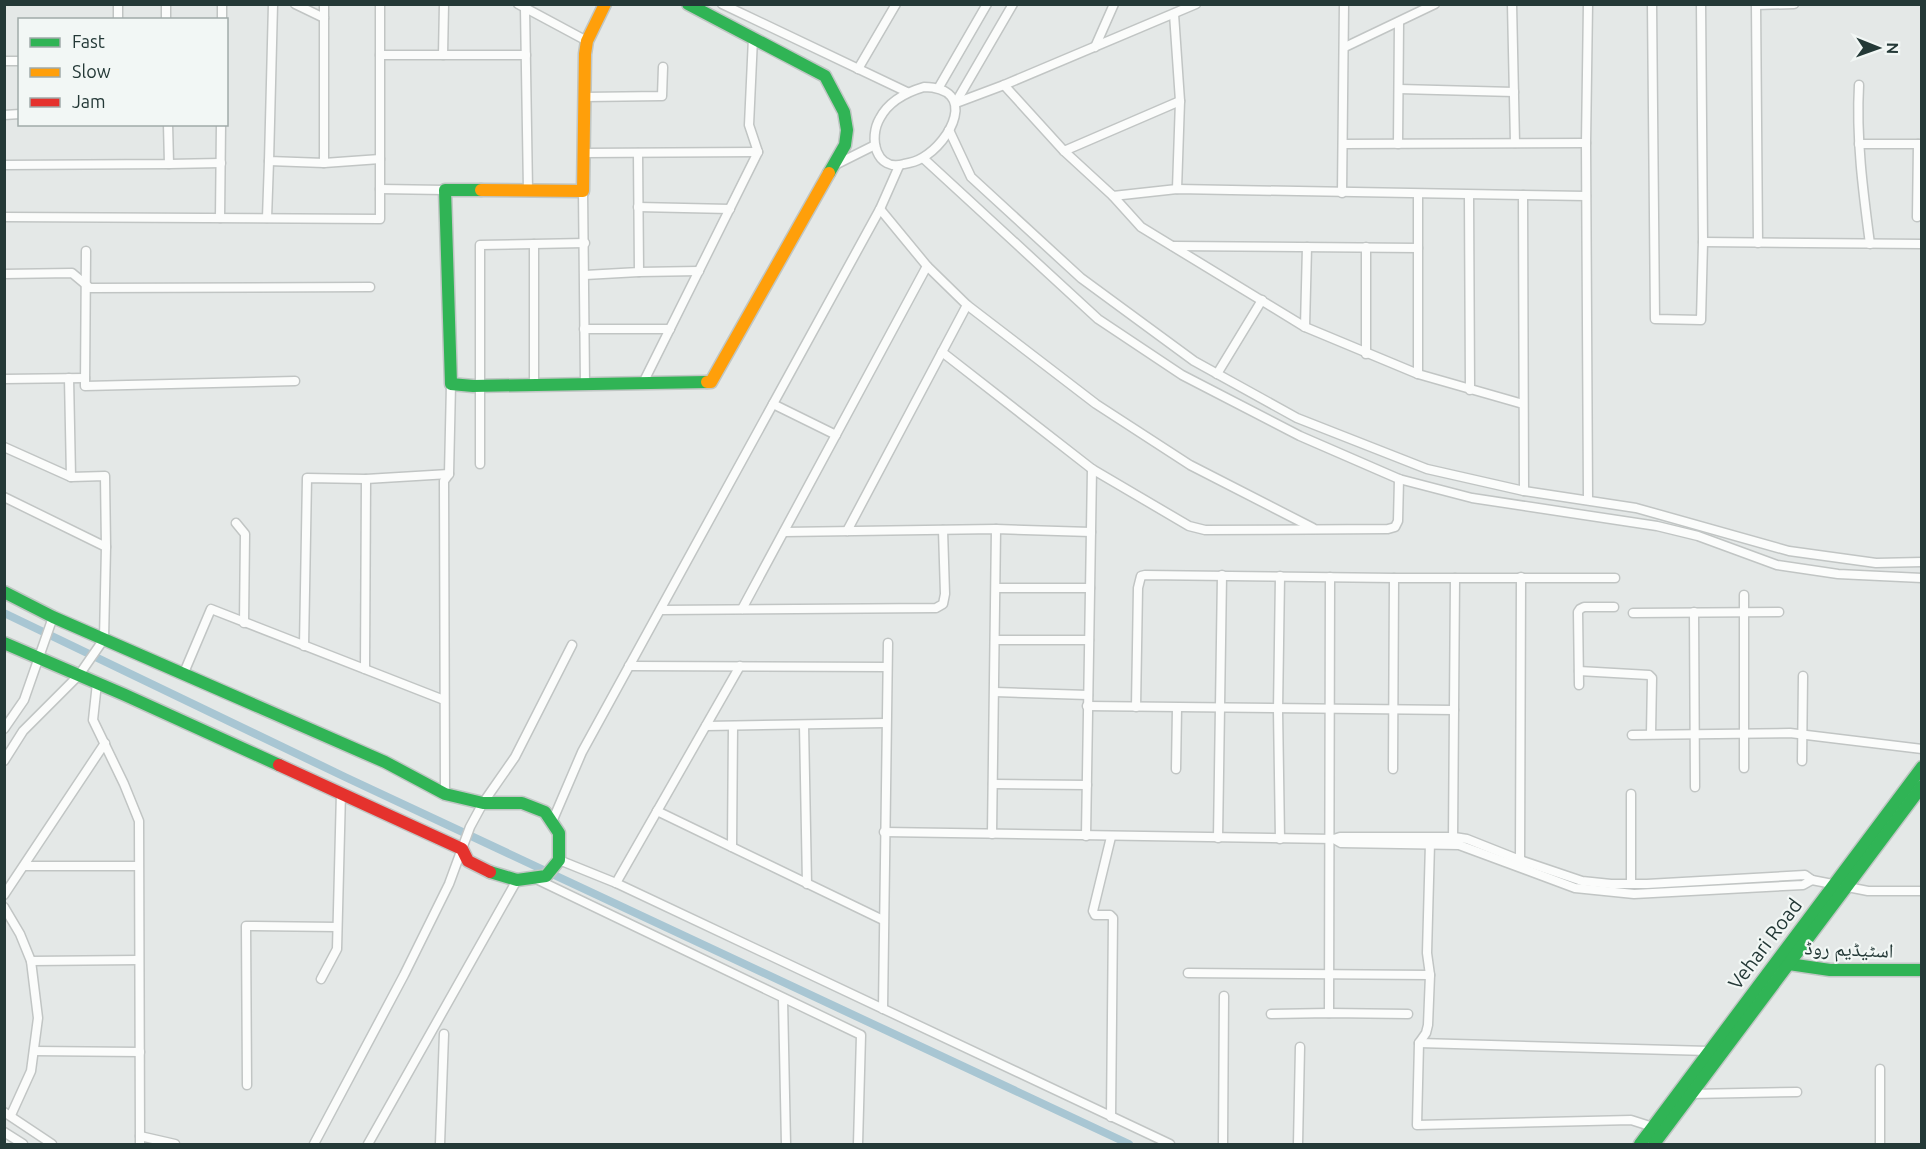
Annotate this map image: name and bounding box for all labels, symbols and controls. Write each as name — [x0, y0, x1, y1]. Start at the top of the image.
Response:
legend — [18, 18, 228, 126]
north arrow — [1848, 18, 1908, 78]
text: Fast — [72, 31, 105, 51]
text: N — [1884, 42, 1902, 54]
text: Slow — [72, 61, 111, 81]
text: Jam — [72, 91, 106, 111]
street label: Vehari Road — [1723, 894, 1806, 994]
street label: اسٹیڈیم روڈ — [1804, 935, 1894, 965]

